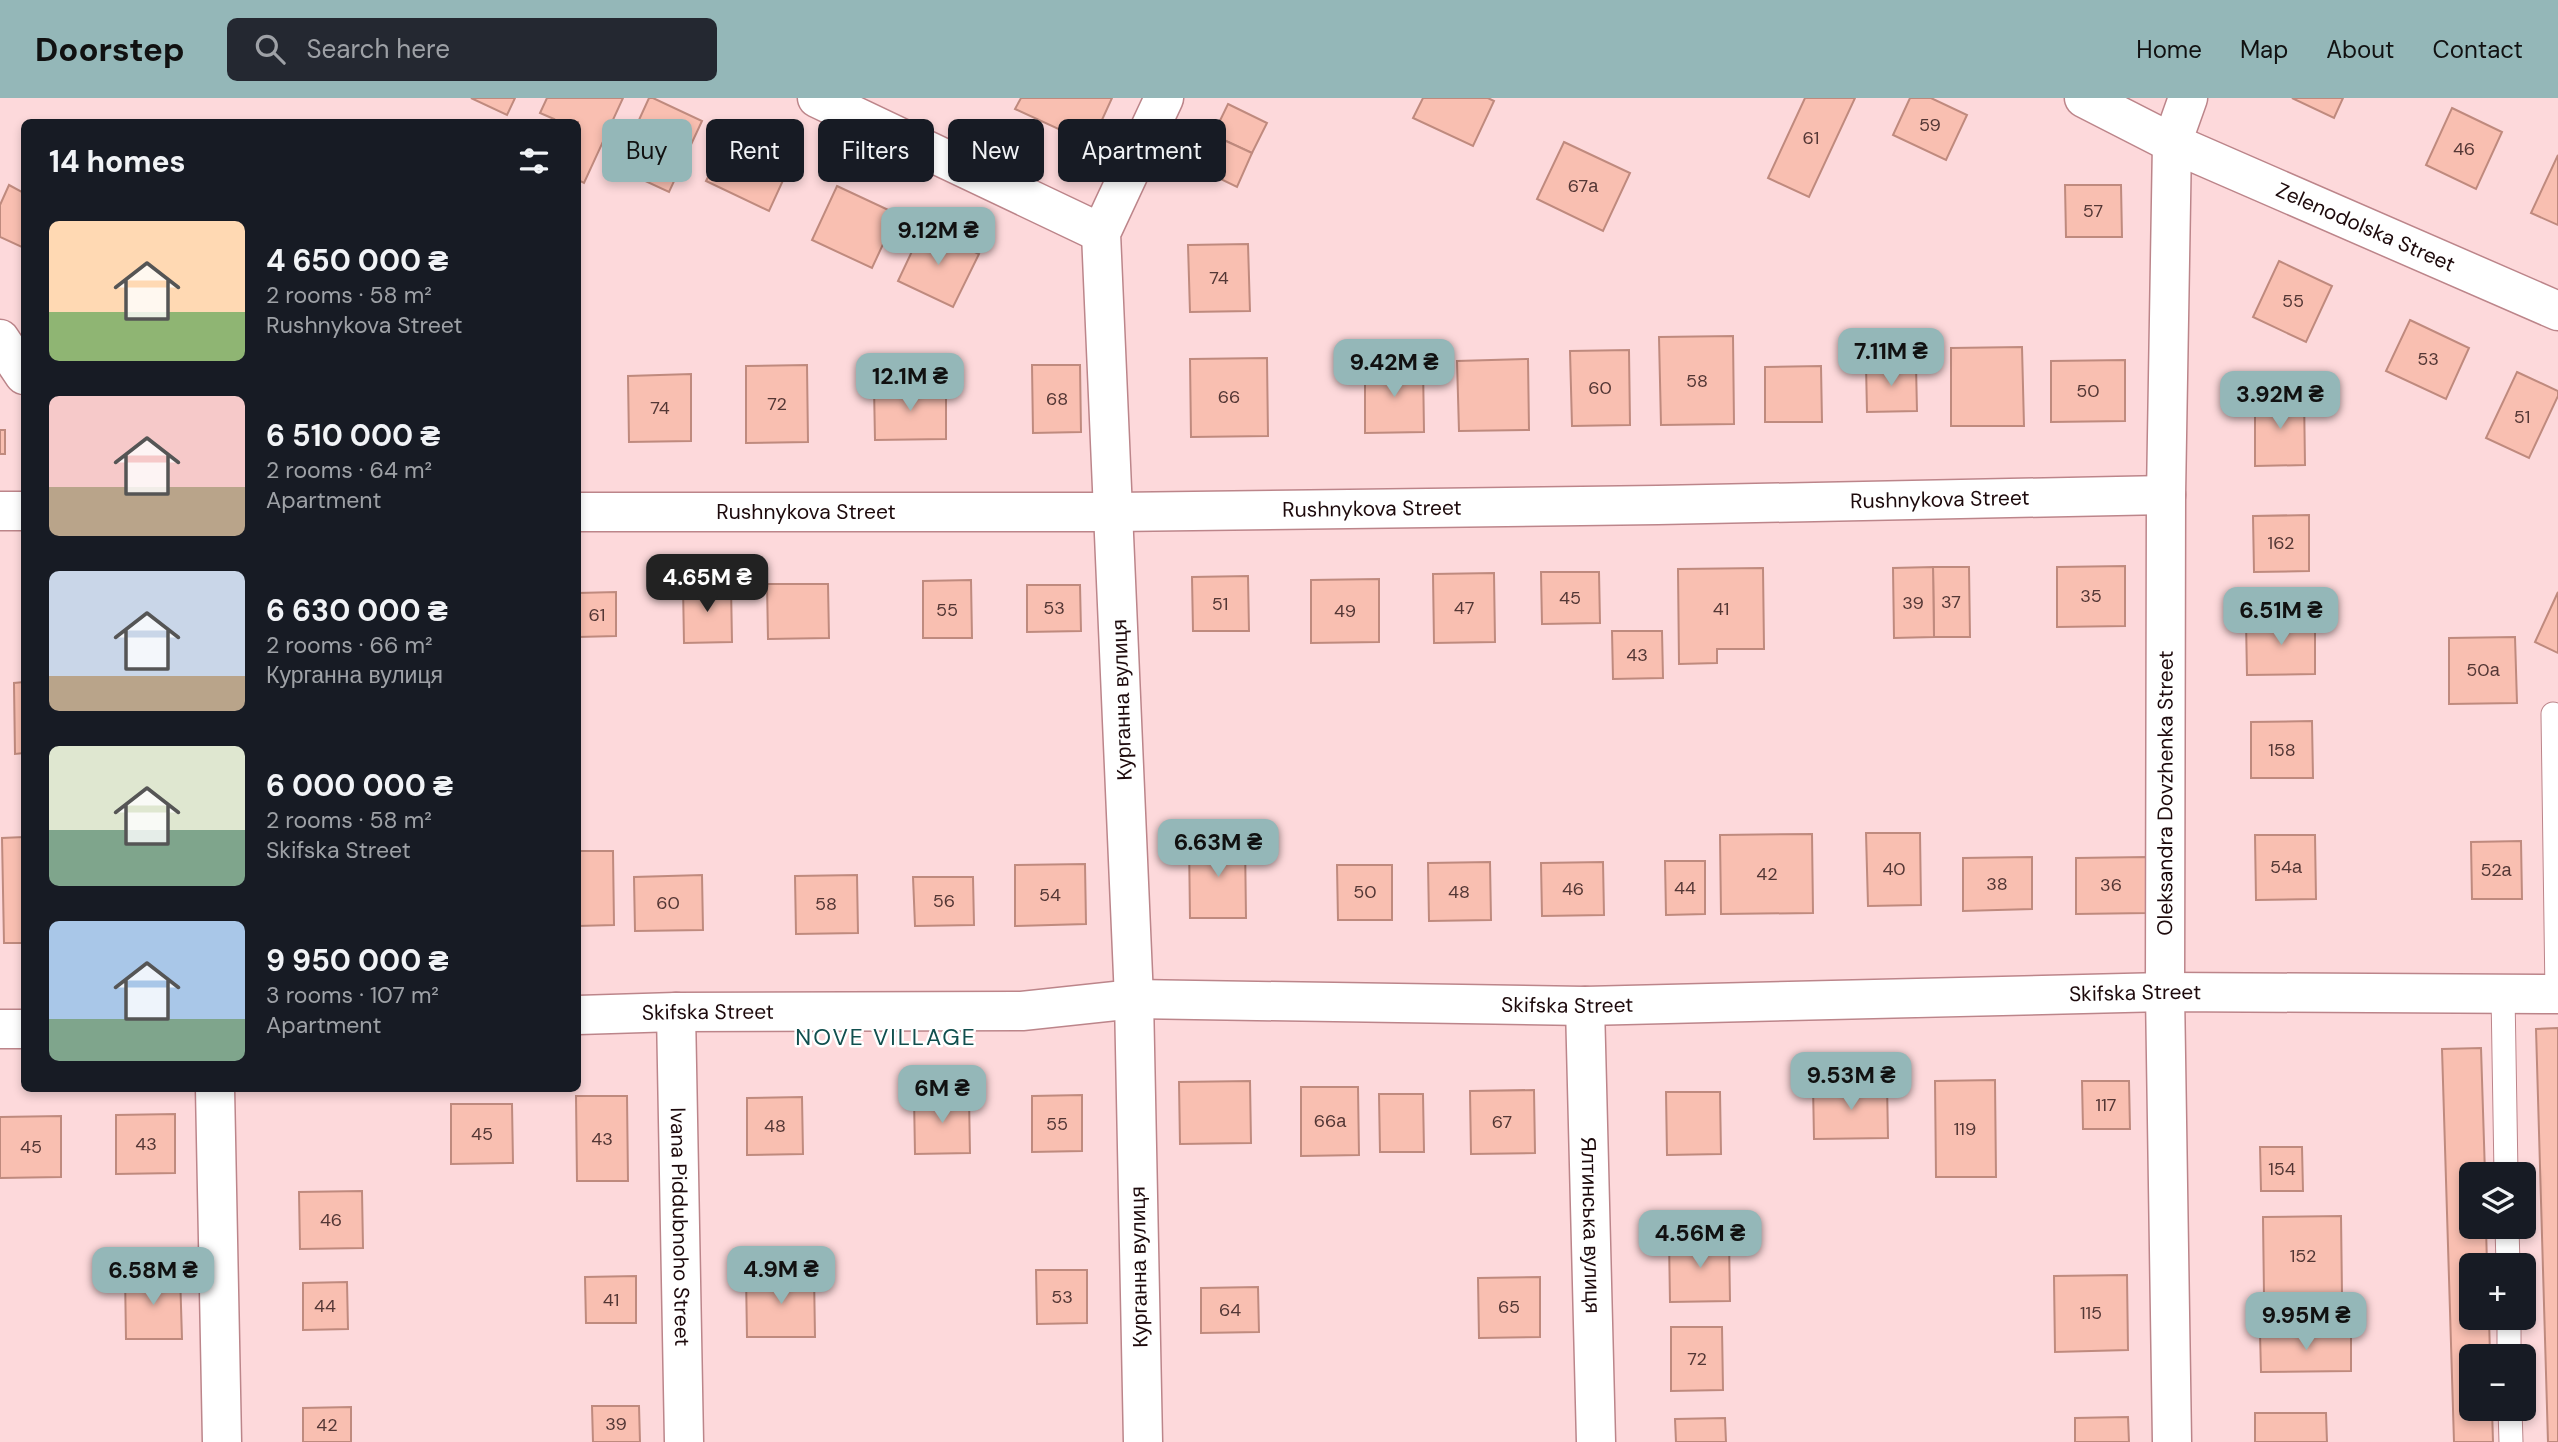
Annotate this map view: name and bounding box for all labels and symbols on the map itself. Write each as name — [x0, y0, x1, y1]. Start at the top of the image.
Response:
house number: 59 — [1919, 113, 1941, 137]
house number: 61 — [1803, 126, 1819, 150]
house number: 46 — [2453, 137, 2475, 161]
house number: 67а — [1568, 174, 1599, 198]
street label: Zelenodolska Street — [2272, 176, 2459, 278]
house number: 57 — [2083, 199, 2103, 223]
pin: 9.12M ₴ — [873, 208, 1003, 267]
house number: 74 — [1209, 266, 1229, 290]
house number: 55 — [2282, 289, 2304, 313]
pin: 7.11M ₴ — [1826, 328, 1956, 388]
pin: 9.42M ₴ — [1329, 340, 1459, 399]
house number: 53 — [2417, 347, 2439, 371]
pin: 12.1M ₴ — [845, 354, 975, 413]
house number: 58 — [1686, 369, 1708, 393]
pin: 3.92M ₴ — [2215, 372, 2345, 431]
house number: 60 — [1588, 376, 1612, 400]
house number: 50 — [2076, 379, 2100, 403]
house number: 66 — [1218, 385, 1240, 409]
house number: 68 — [1046, 387, 1068, 411]
house number: 72 — [767, 392, 787, 416]
house number: 74 — [650, 396, 670, 420]
house number: 51 — [2514, 405, 2530, 429]
street label: Rushnykova Street — [1850, 484, 2030, 515]
street label: Rushnykova Street — [1282, 494, 1462, 524]
street label: Rushnykova Street — [716, 498, 896, 526]
house number: 162 — [2268, 531, 2294, 555]
pin: 4.65M ₴ — [642, 554, 772, 614]
house number: 35 — [2080, 584, 2102, 608]
house number: 45 — [1559, 586, 1581, 610]
pin: 6.51M ₴ — [2216, 588, 2346, 647]
house number: 37 — [1941, 590, 1961, 614]
house number: 39 — [1902, 591, 1924, 615]
house number: 51 — [1212, 592, 1228, 616]
house number: 53 — [1043, 596, 1065, 620]
house number: 47 — [1454, 596, 1474, 620]
house number: 41 — [1713, 597, 1729, 621]
house number: 55 — [936, 598, 958, 622]
house number: 49 — [1334, 599, 1356, 623]
house number: 61 — [589, 603, 605, 627]
street label: Курганна вулиця — [1105, 619, 1139, 781]
house number: 43 — [1626, 643, 1648, 667]
street label: Oleksandra Dovzhenka Street — [2151, 650, 2180, 936]
house number: 50а — [2466, 658, 2501, 682]
house number: 158 — [2268, 738, 2296, 762]
pin: 6.63M ₴ — [1153, 820, 1283, 879]
house number: 54а — [2270, 855, 2303, 879]
house number: 40 — [1882, 857, 1906, 881]
house number: 52а — [2480, 858, 2513, 882]
house number: 42 — [1756, 862, 1778, 886]
house number: 38 — [1986, 872, 2008, 896]
house number: 36 — [2100, 873, 2122, 897]
house number: 44 — [1674, 876, 1696, 900]
house number: 46 — [1562, 877, 1584, 901]
house number: 50 — [1353, 880, 1377, 904]
house number: 48 — [1448, 880, 1470, 904]
house number: 54 — [1039, 883, 1061, 907]
house number: 56 — [933, 889, 955, 913]
house number: 60 — [656, 891, 680, 915]
house number: 58 — [815, 892, 837, 916]
street label: Skifska Street — [2069, 978, 2201, 1008]
street label: Skifska Street — [1501, 991, 1634, 1020]
street label: Skifska Street — [641, 998, 774, 1027]
district label: NOVE VILLAGE — [795, 1022, 977, 1052]
pin: 9.53M ₴ — [1786, 1052, 1916, 1112]
pin: 6M ₴ — [901, 1066, 983, 1125]
house number: 117 — [2096, 1093, 2116, 1117]
street label: Ivana Piddubnoho Street — [664, 1107, 696, 1347]
house number: 66а — [1314, 1109, 1347, 1133]
house number: 67 — [1492, 1110, 1512, 1134]
house number: 55 — [1046, 1112, 1068, 1136]
house number: 48 — [764, 1114, 786, 1138]
house number: 119 — [1954, 1117, 1976, 1141]
house number: 45 — [471, 1122, 493, 1146]
house number: 43 — [591, 1127, 613, 1151]
house number: 43 — [135, 1132, 157, 1156]
house number: 45 — [20, 1135, 42, 1159]
street label: Ялтинська вулиця — [1574, 1136, 1607, 1314]
house number: 154 — [2268, 1157, 2296, 1181]
street label: Курганна вулиця — [1124, 1186, 1154, 1348]
house number: 46 — [320, 1208, 342, 1232]
pin: 4.56M ₴ — [1635, 1210, 1765, 1270]
house number: 152 — [2290, 1244, 2316, 1268]
pin: 4.9M ₴ — [724, 1246, 838, 1306]
pin: 6.58M ₴ — [88, 1248, 218, 1307]
house number: 53 — [1051, 1285, 1073, 1309]
house number: 41 — [603, 1288, 619, 1312]
pin: 9.95M ₴ — [2241, 1292, 2371, 1352]
house number: 44 — [314, 1294, 336, 1318]
house number: 65 — [1498, 1295, 1520, 1319]
house number: 64 — [1219, 1298, 1241, 1322]
house number: 115 — [2080, 1301, 2102, 1325]
house number: 72 — [1687, 1347, 1707, 1371]
house number: 39 — [605, 1412, 627, 1436]
house number: 42 — [316, 1413, 338, 1437]

